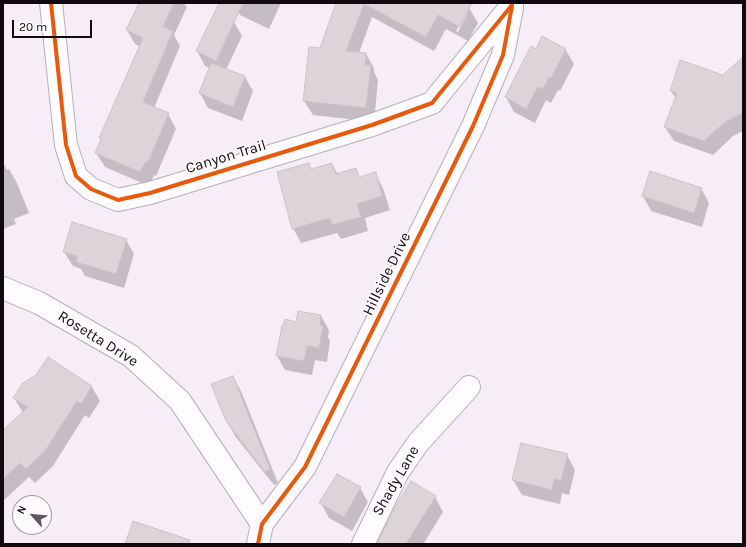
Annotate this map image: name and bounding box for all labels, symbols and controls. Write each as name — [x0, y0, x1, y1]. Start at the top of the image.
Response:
scale bar — [14, 12, 94, 38]
text: 20 m — [19, 20, 47, 34]
street label: Canyon Trail — [184, 136, 268, 178]
street label: Hillside Drive — [359, 229, 415, 319]
street label: Rosetta Drive — [55, 307, 141, 371]
street label: Shady Lane — [369, 443, 423, 519]
north arrow — [12, 495, 52, 535]
text: N — [14, 503, 29, 516]

